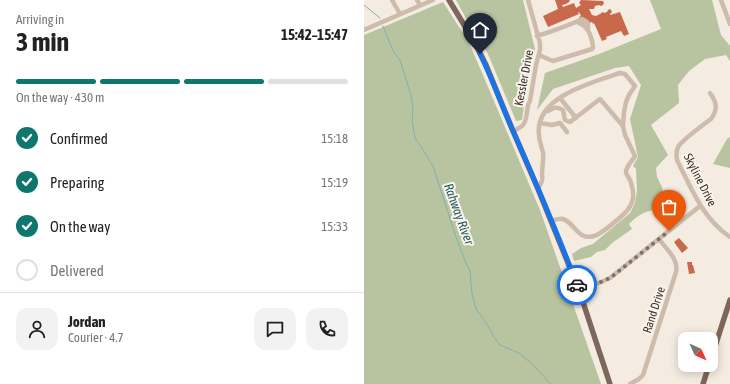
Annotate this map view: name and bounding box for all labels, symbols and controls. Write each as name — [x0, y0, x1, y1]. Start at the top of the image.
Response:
text: Arriving in — [16, 12, 64, 27]
pin — [463, 13, 497, 54]
icon: home — [469, 19, 491, 41]
text: 15:42–15:47 — [281, 26, 348, 43]
text: 3 min — [16, 27, 69, 57]
street label: Kessler Drive — [512, 49, 536, 107]
text: On the way · 430 m — [16, 90, 104, 105]
icon: check — [16, 127, 38, 149]
text: Confirmed — [50, 130, 108, 147]
text: 15:18 — [321, 131, 348, 146]
street label: Skyline Drive — [681, 151, 719, 209]
icon: check — [16, 171, 38, 193]
text: Preparing — [50, 174, 104, 191]
text: 15:19 — [321, 175, 348, 190]
water label: Rahway River — [441, 181, 477, 248]
pin — [652, 190, 686, 231]
icon: bag — [658, 196, 680, 218]
icon: check — [16, 215, 38, 237]
text: On the way — [50, 218, 111, 235]
text: 15:33 — [321, 219, 348, 234]
text: Delivered — [50, 262, 104, 279]
courier — [557, 265, 597, 305]
icon: car — [566, 274, 588, 296]
street label: Rand Drive — [640, 285, 668, 335]
button: person — [16, 308, 58, 350]
button: chat — [254, 308, 296, 350]
button: phone — [306, 308, 348, 350]
text: Jordan — [68, 313, 106, 330]
text: Courier · 4.7 — [68, 330, 124, 345]
north arrow — [678, 332, 718, 372]
map controls — [678, 332, 718, 372]

